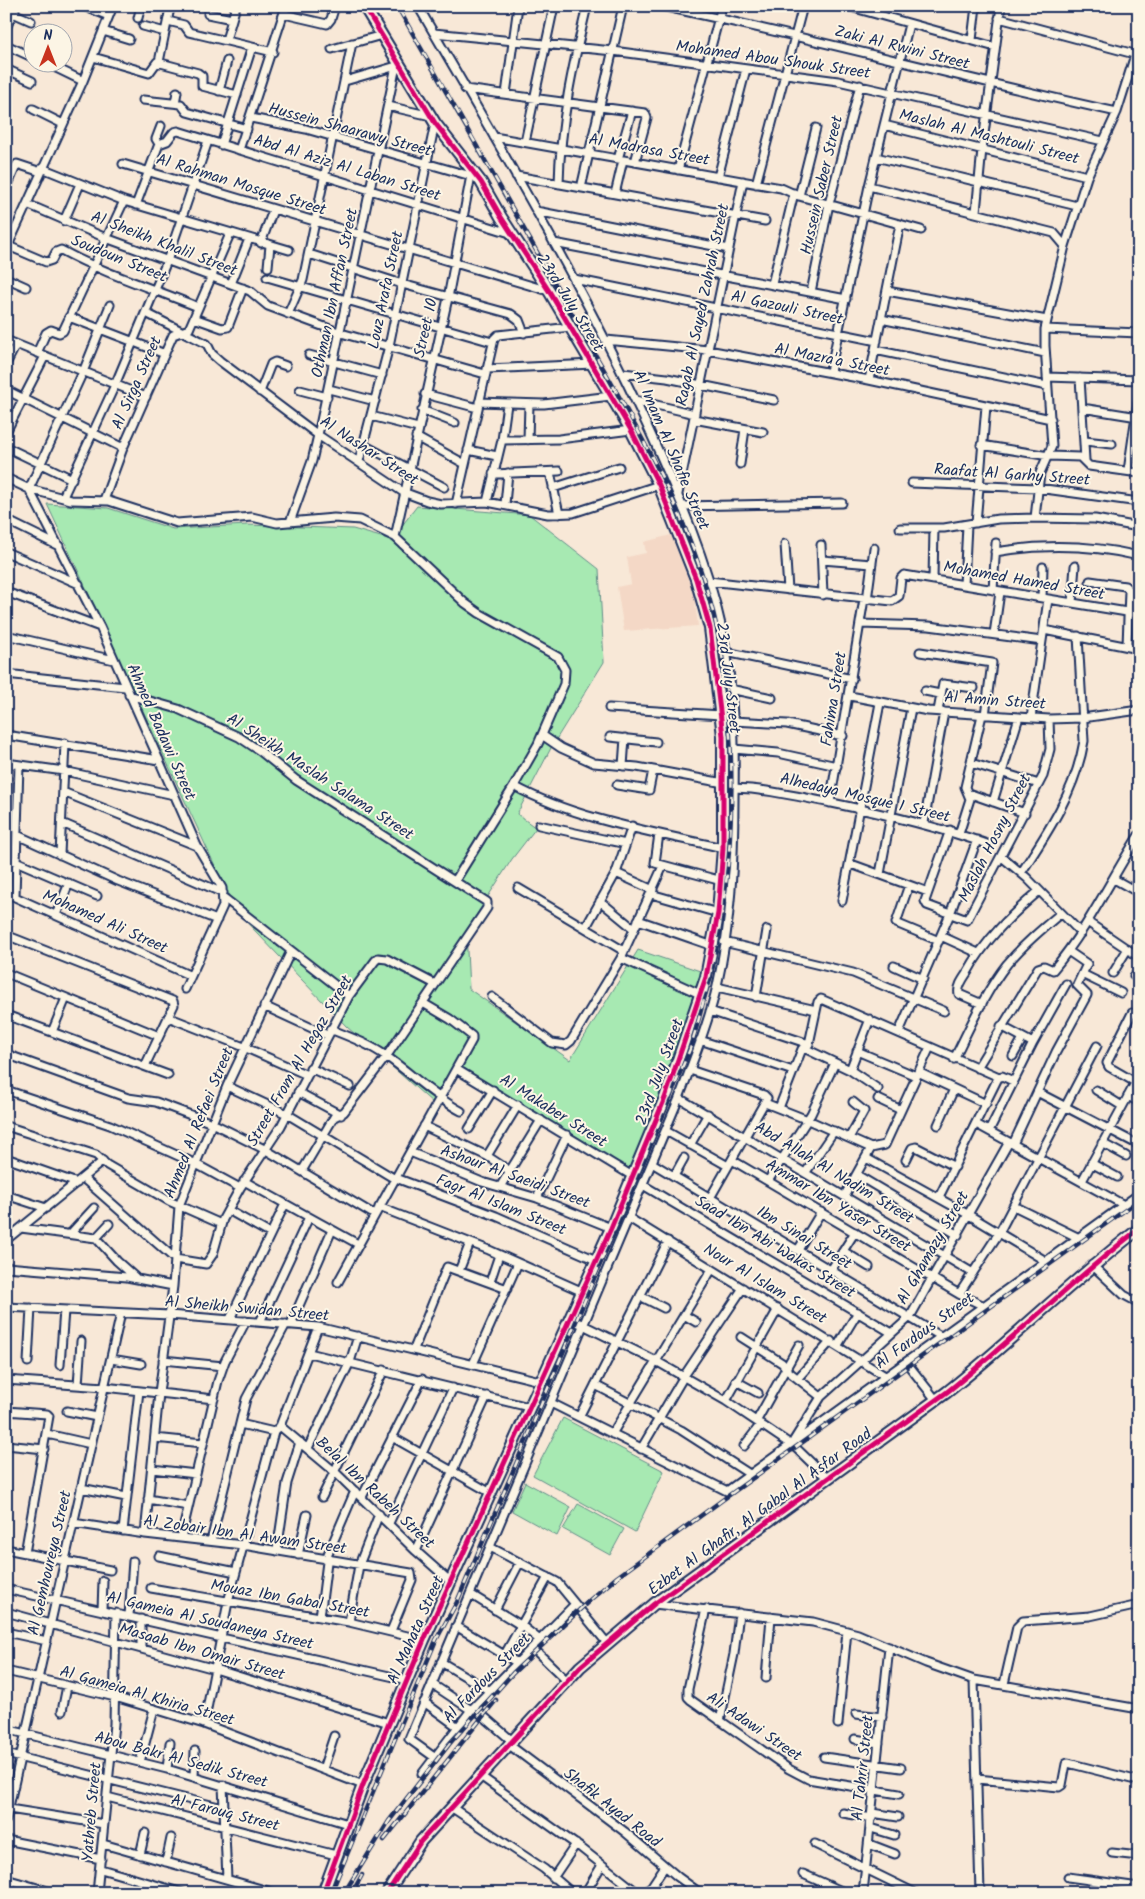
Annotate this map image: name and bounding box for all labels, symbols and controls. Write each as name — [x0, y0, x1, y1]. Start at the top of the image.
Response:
street label: Zaki Al Rwini Street — [832, 19, 973, 77]
north arrow — [22, 22, 72, 72]
text: N — [44, 25, 53, 47]
street label: Mohamed Abou Shouk Street — [674, 34, 873, 86]
street label: Hussein Shaarawy Street — [266, 96, 435, 164]
street label: Maslah Al Mashtouli Street — [896, 103, 1082, 172]
street label: Hussein Saber Street — [794, 112, 850, 257]
street label: Al Madrasa Street — [587, 127, 712, 173]
street label: Abd Al Aziz Al Laban Street — [250, 128, 444, 209]
street label: Al Rahman Mosque Street — [153, 147, 330, 223]
street label: Ragab Al Sayed Zahrah Street — [669, 201, 737, 409]
street label: Al Sheikh Khalil Street — [87, 205, 241, 284]
street label: Othman Ibn Affan Street — [305, 205, 365, 380]
street label: Soudoun Street — [67, 228, 172, 290]
street label: Louz Arafa Street — [361, 228, 411, 351]
street label: 23rd July Street — [530, 249, 611, 358]
street label: Al Gazouli Street — [729, 284, 846, 332]
street label: Street 10 — [407, 296, 445, 360]
street label: Al Sirga Street — [105, 332, 169, 434]
street label: Al Mazra'a Street — [772, 337, 893, 384]
street label: Al Imam Al Shafie Street — [626, 366, 716, 535]
street label: Al Nashar Street — [315, 410, 424, 493]
street label: Raafat Al Garhy Street — [933, 457, 1092, 493]
street label: Mohamed Hamed Street — [941, 554, 1107, 608]
street label: 23rd July Street — [709, 621, 747, 736]
street label: Fahima Street — [814, 649, 854, 748]
street label: Ahmed Badawi Street — [120, 660, 203, 805]
street label: Al Amin Street — [943, 685, 1047, 717]
street label: Al Sheikh Maslah Salama Street — [221, 707, 419, 847]
street label: Alhedaya Mosque 1 Street — [777, 766, 953, 830]
street label: Maslah Hosny Street — [952, 769, 1039, 907]
street label: Mohamed Ali Street — [38, 883, 172, 961]
street label: Street From Al Hegaz Street — [241, 970, 360, 1151]
street label: 23rd July Street — [629, 1014, 691, 1129]
street label: Ahmed Al Refaei Street — [157, 1043, 241, 1202]
street label: Al Makaber Street — [494, 1068, 612, 1155]
street label: Abd Allah Al Nadim Street — [749, 1115, 919, 1231]
street label: Ashour Al Saeidi Street — [437, 1138, 594, 1216]
street label: Ammar Ibn Yaser Street — [761, 1153, 916, 1260]
street label: Fagr Al Islam Street — [432, 1168, 570, 1243]
street label: Al Ghamazy Street — [890, 1186, 976, 1310]
street label: Saad Ibn Abi Wakas Street — [690, 1189, 861, 1305]
street label: Ibn Sinai Street — [752, 1200, 857, 1277]
street label: Nour Al Islam Street — [698, 1237, 832, 1331]
street label: Al Fardous Street — [870, 1286, 981, 1376]
street label: Al Sheikh Swidan Street — [164, 1289, 331, 1329]
street label: Ezbet Al Ghafir, Al Gabal Al Asfar Road — [643, 1421, 878, 1602]
street label: Belal Ibn Rabeh Street — [310, 1431, 441, 1556]
street label: Al Gemhoureya Street — [21, 1487, 79, 1638]
street label: Al Zobair Ibn Al Awam Street — [142, 1508, 349, 1562]
street label: Al Mahata Street — [381, 1571, 452, 1689]
street label: Mouaz Ibn Gabal Street — [209, 1573, 372, 1625]
street label: Al Gameia Al Soudaneya Street — [104, 1585, 317, 1657]
street label: Masaab Ibn Omair Street — [116, 1616, 289, 1688]
street label: Al Fardous Street — [437, 1626, 538, 1729]
street label: Al Gameia Al Khiria Street — [57, 1659, 238, 1733]
street label: Ali Adawi Street — [701, 1686, 808, 1769]
street label: Al Tahrir Street — [845, 1713, 881, 1822]
street label: Abou Bakr Al Sedik Street — [92, 1725, 271, 1795]
street label: Yathreb Street — [75, 1761, 109, 1863]
street label: Shafik Ayad Road — [558, 1762, 667, 1855]
street label: Al Farouq Street — [168, 1787, 283, 1839]

